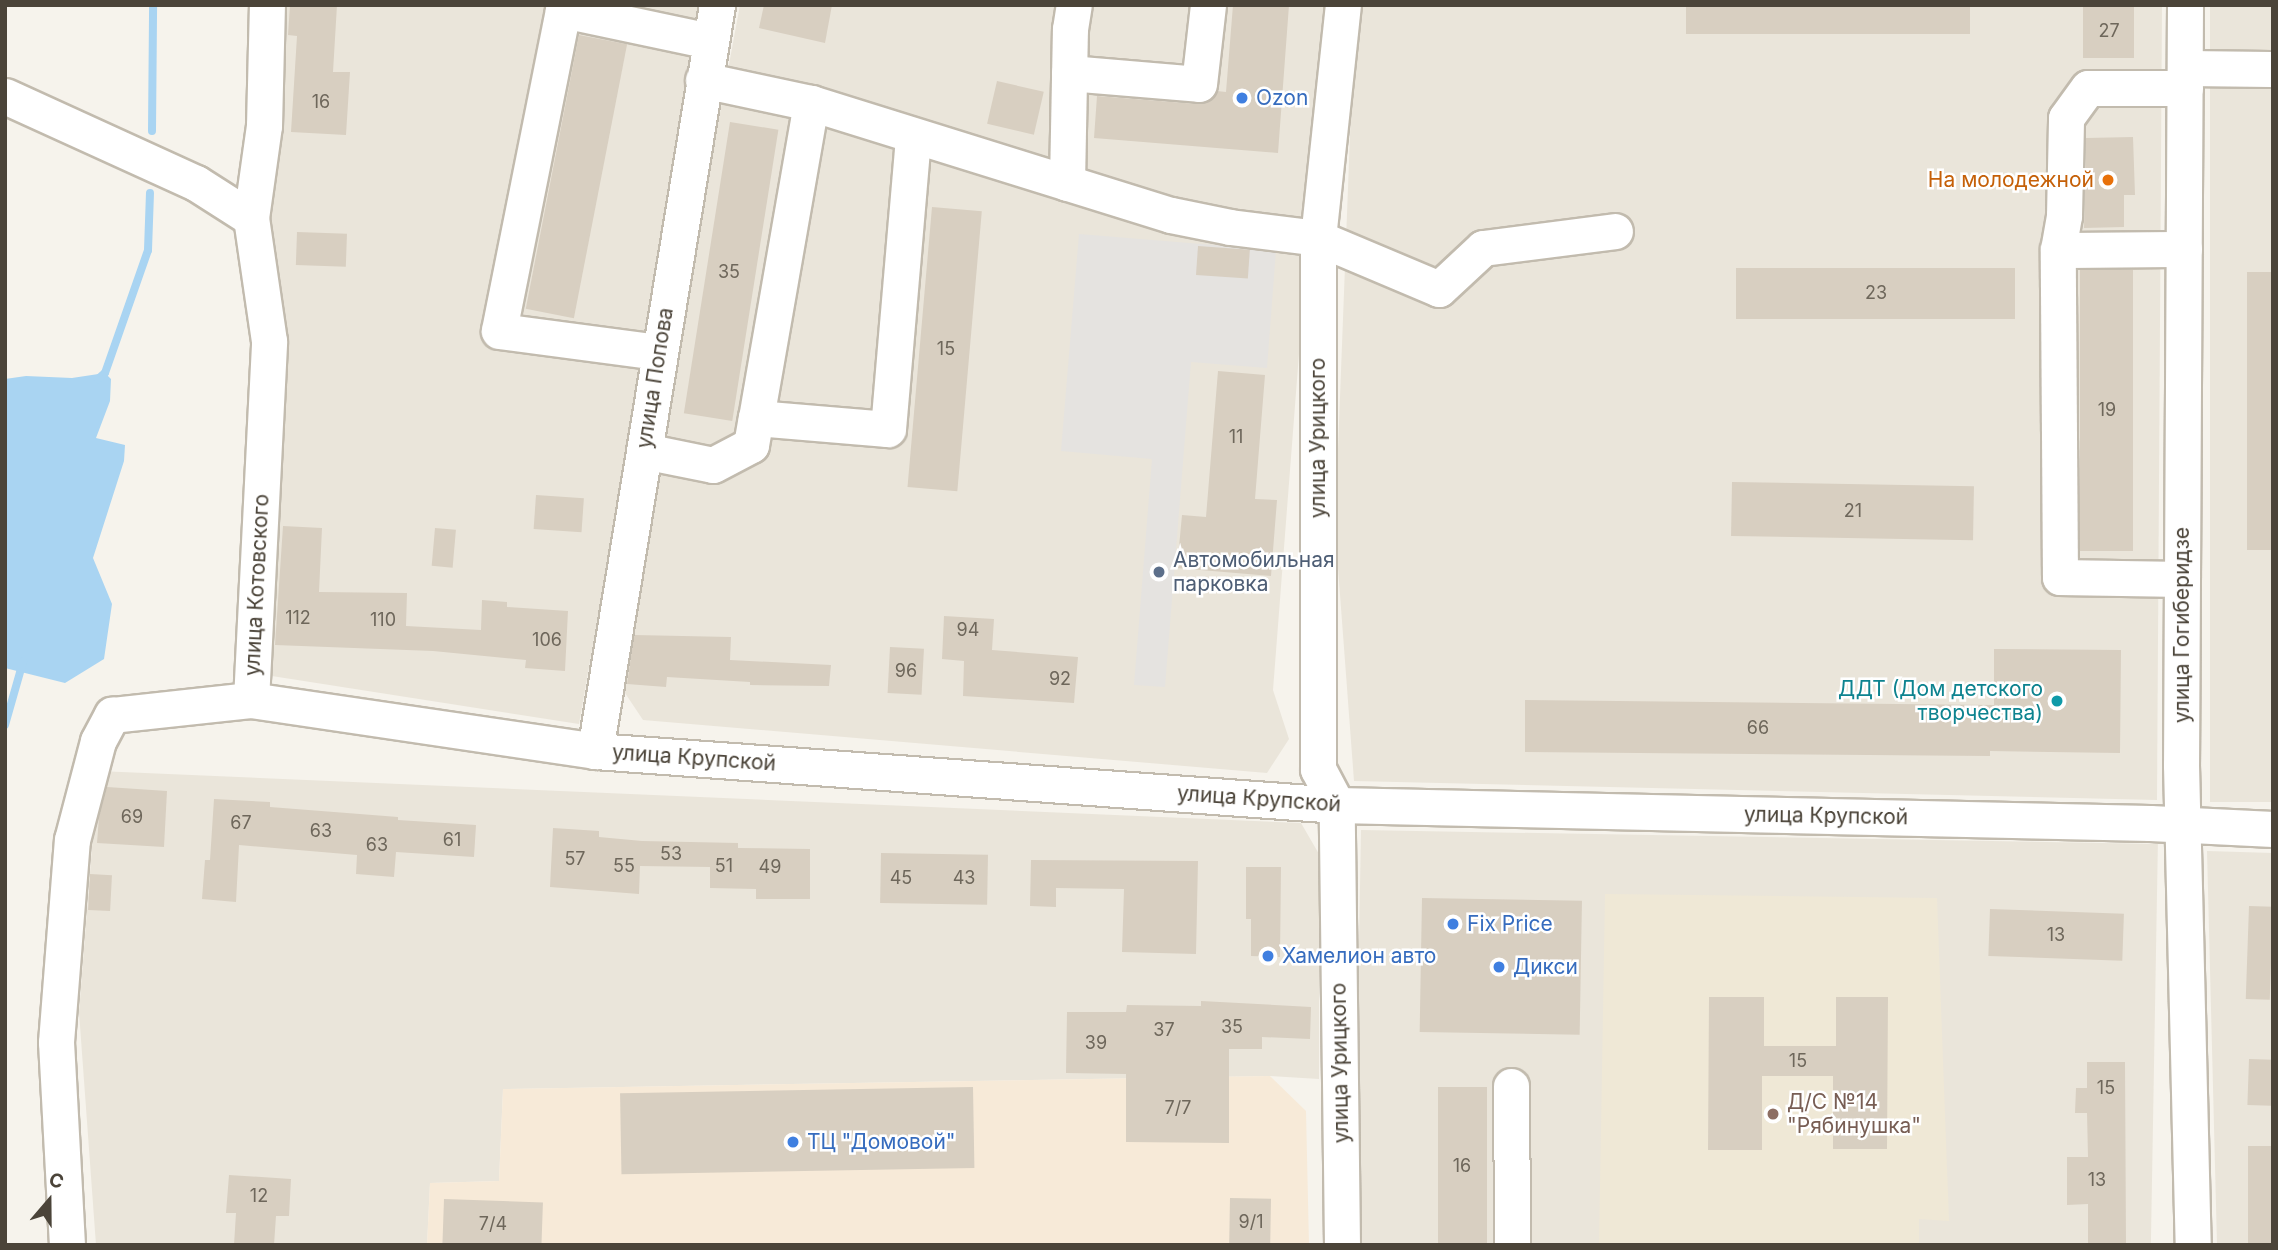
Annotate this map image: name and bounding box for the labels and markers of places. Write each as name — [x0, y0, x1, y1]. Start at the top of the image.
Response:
place label: Ozon — [1256, 85, 1308, 111]
marker: Ozon — [1234, 90, 1250, 106]
place label: На молодежной — [1928, 167, 2094, 193]
marker: На молодежной — [2100, 172, 2116, 188]
place label: Автомобильная парковка — [1173, 547, 1335, 597]
marker: Автомобильная парковка — [1151, 564, 1167, 580]
place label: ДДТ (Дом детского творчества) — [1838, 676, 2043, 726]
marker: ДДТ (Дом детского творчества) — [2049, 693, 2065, 709]
place label: Fix Price — [1467, 911, 1553, 937]
marker: Fix Price — [1445, 916, 1461, 932]
place label: Хамелион авто — [1282, 943, 1436, 969]
marker: Хамелион авто — [1260, 948, 1276, 964]
place label: Дикси — [1513, 954, 1578, 980]
marker: Дикси — [1491, 959, 1507, 975]
place label: Д/С №14 "Рябинушка" — [1787, 1089, 1921, 1139]
marker: Д/С №14 "Рябинушка" — [1765, 1106, 1781, 1122]
place label: ТЦ "Домовой" — [807, 1129, 956, 1155]
marker: ТЦ "Домовой" — [785, 1134, 801, 1150]

